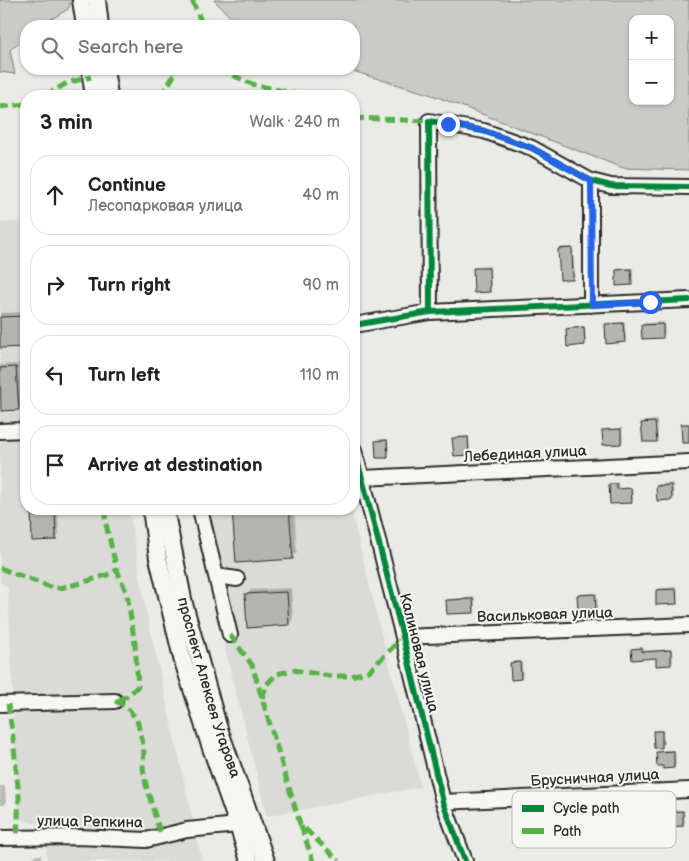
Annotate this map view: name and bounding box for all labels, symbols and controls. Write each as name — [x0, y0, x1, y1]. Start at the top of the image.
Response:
map controls — [629, 15, 674, 105]
button: + — [629, 15, 674, 60]
search box — [20, 20, 360, 75]
icon: search — [38, 34, 66, 62]
text: Search here — [78, 36, 183, 59]
button: − — [629, 60, 674, 105]
text: 3 min — [40, 110, 93, 135]
text: Walk · 240 m — [250, 113, 340, 132]
route end — [437, 113, 460, 136]
text: Continue — [88, 174, 166, 197]
icon: ahead — [41, 181, 69, 209]
text: 40 m — [302, 186, 339, 205]
text: Лесопарковая улица — [88, 197, 243, 216]
icon: right — [41, 271, 69, 299]
text: Turn right — [88, 274, 171, 297]
text: 90 m — [303, 276, 339, 295]
route start — [639, 291, 662, 314]
icon: left — [41, 361, 69, 389]
text: Turn left — [88, 364, 160, 387]
text: 110 m — [300, 366, 339, 385]
street label: Лебединая улица — [462, 441, 587, 467]
icon: arrive — [41, 451, 69, 479]
text: Arrive at destination — [88, 454, 263, 477]
street label: Калиновая улица — [395, 591, 443, 715]
street label: проспект Алексея Угарова — [173, 596, 245, 780]
street label: Васильковая улица — [477, 603, 614, 627]
street label: Брусничная улица — [530, 765, 660, 791]
legend — [512, 791, 676, 848]
text: Cycle path — [553, 800, 620, 817]
street label: улица Репкина — [37, 812, 143, 832]
text: Path — [553, 823, 581, 840]

